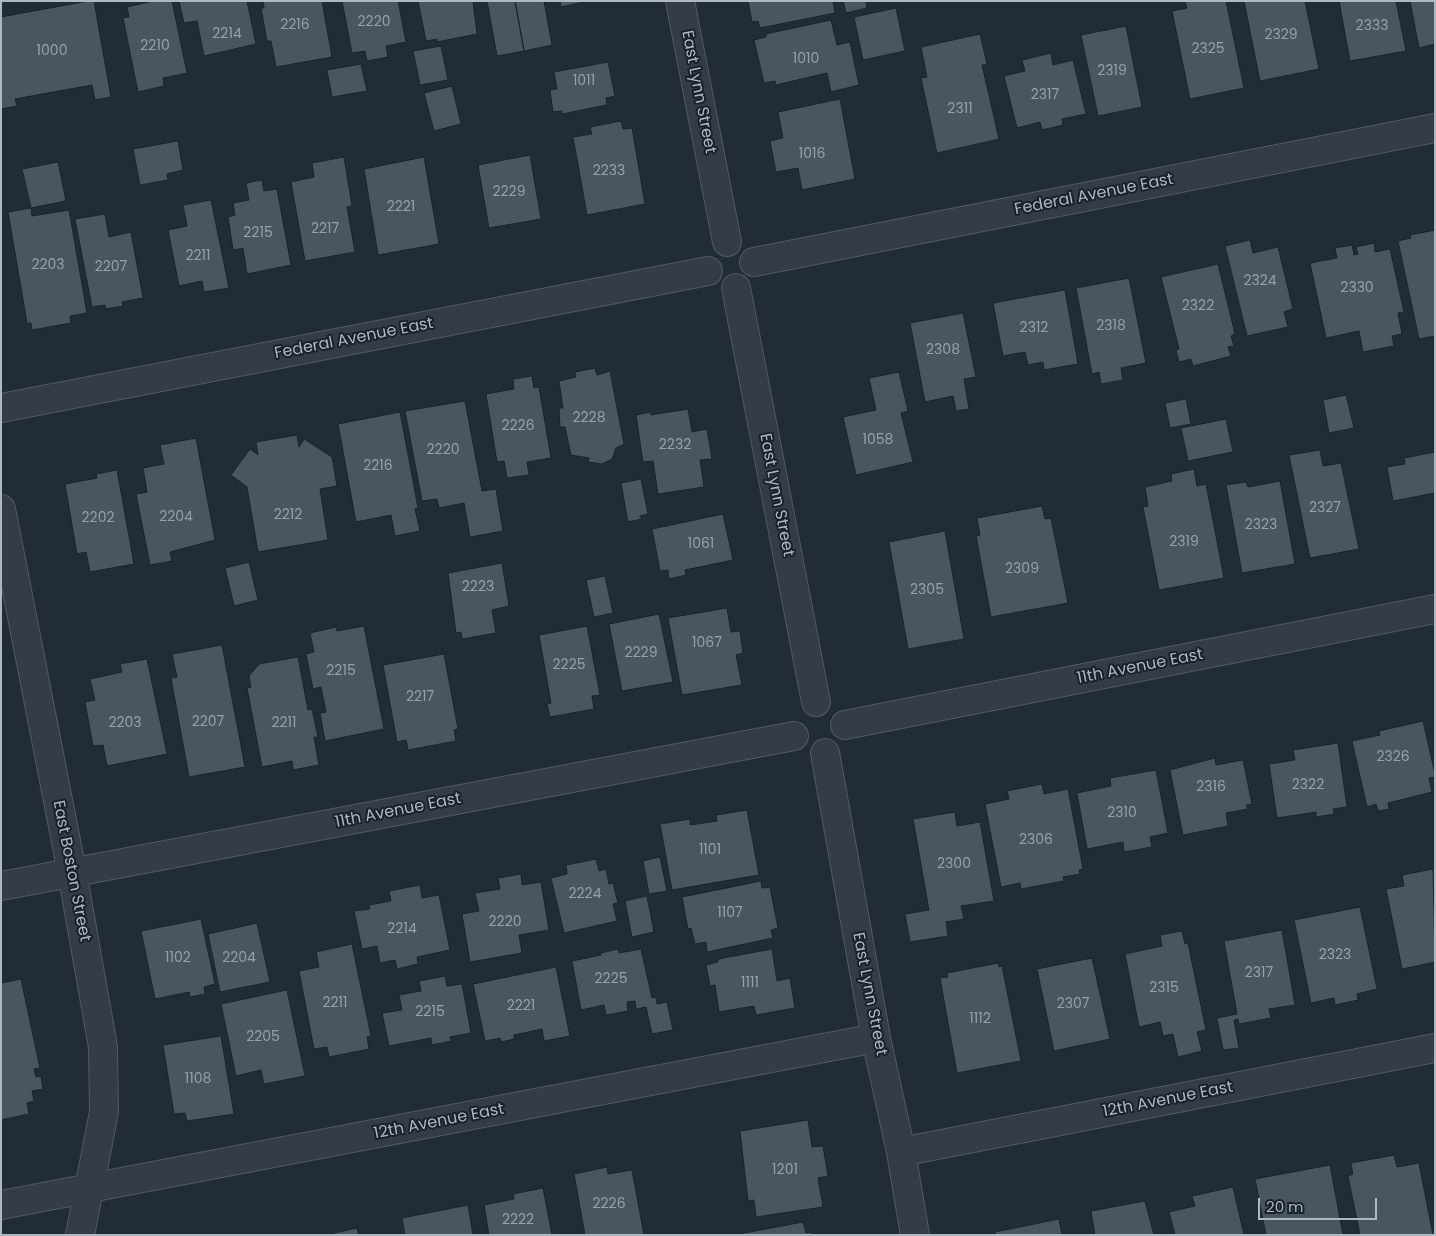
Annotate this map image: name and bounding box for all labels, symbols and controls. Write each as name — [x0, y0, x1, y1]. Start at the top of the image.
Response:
house number: 2220 — [358, 14, 390, 30]
house number: 2216 — [280, 17, 310, 33]
house number: 2333 — [1356, 18, 1388, 34]
house number: 2214 — [212, 26, 242, 42]
house number: 2329 — [1264, 27, 1298, 43]
street label: East Lynn Street — [677, 29, 719, 155]
house number: 2210 — [140, 38, 170, 54]
house number: 2325 — [1191, 41, 1225, 57]
house number: 1000 — [37, 43, 67, 59]
house number: 1010 — [793, 51, 819, 67]
house number: 2319 — [1097, 63, 1127, 79]
house number: 1011 — [573, 73, 595, 89]
house number: 2317 — [1031, 87, 1059, 103]
house number: 2311 — [947, 101, 973, 117]
house number: 1016 — [799, 146, 825, 162]
house number: 2233 — [593, 163, 625, 179]
street label: Federal Avenue East — [1013, 170, 1175, 220]
house number: 2229 — [493, 184, 525, 200]
house number: 2221 — [387, 199, 415, 215]
house number: 2217 — [311, 221, 339, 237]
house number: 2215 — [243, 225, 273, 241]
house number: 2211 — [185, 248, 211, 264]
house number: 2203 — [31, 257, 65, 273]
house number: 2207 — [95, 259, 127, 275]
house number: 2324 — [1243, 273, 1277, 289]
house number: 2330 — [1340, 280, 1374, 296]
house number: 2322 — [1182, 298, 1214, 314]
street label: Federal Avenue East — [273, 314, 435, 364]
house number: 2318 — [1096, 318, 1126, 334]
house number: 2312 — [1020, 320, 1048, 336]
house number: 2308 — [926, 342, 960, 358]
house number: 2228 — [573, 410, 605, 426]
house number: 2226 — [501, 418, 535, 434]
street label: East Lynn Street — [755, 432, 797, 558]
house number: 1058 — [863, 432, 893, 448]
house number: 2232 — [659, 437, 691, 453]
house number: 2220 — [427, 442, 459, 458]
house number: 2216 — [363, 458, 393, 474]
house number: 2327 — [1309, 500, 1341, 516]
house number: 2212 — [274, 507, 302, 523]
house number: 2204 — [159, 509, 193, 525]
house number: 2202 — [82, 510, 114, 526]
house number: 2323 — [1245, 517, 1277, 533]
house number: 2319 — [1169, 534, 1199, 550]
house number: 1061 — [688, 536, 714, 552]
house number: 2309 — [1005, 561, 1039, 577]
house number: 2223 — [462, 579, 494, 595]
house number: 2305 — [910, 582, 944, 598]
house number: 1067 — [692, 635, 722, 651]
house number: 2229 — [625, 645, 657, 661]
street label: 11th Avenue East — [1075, 645, 1205, 689]
house number: 2225 — [553, 657, 585, 673]
house number: 2215 — [326, 663, 356, 679]
house number: 2217 — [406, 689, 434, 705]
house number: 2207 — [192, 714, 224, 730]
house number: 2203 — [108, 715, 142, 731]
house number: 2211 — [271, 715, 297, 731]
house number: 2326 — [1376, 749, 1410, 765]
house number: 2322 — [1292, 777, 1324, 793]
house number: 2316 — [1196, 779, 1226, 795]
street label: 11th Avenue East — [333, 789, 463, 833]
street label: East Boston Street — [48, 799, 94, 943]
house number: 2310 — [1107, 805, 1137, 821]
house number: 2306 — [1019, 832, 1053, 848]
house number: 1101 — [699, 842, 721, 858]
house number: 2300 — [937, 856, 971, 872]
house number: 2224 — [569, 886, 601, 902]
house number: 1107 — [717, 905, 743, 921]
house number: 2220 — [489, 914, 521, 930]
house number: 2214 — [387, 921, 417, 937]
street label: East Lynn Street — [848, 931, 890, 1057]
house number: 2323 — [1319, 947, 1351, 963]
house number: 1102 — [165, 950, 191, 966]
house number: 2204 — [222, 950, 256, 966]
house number: 2317 — [1245, 965, 1273, 981]
house number: 2225 — [595, 971, 627, 987]
house number: 1111 — [741, 975, 759, 991]
house number: 2315 — [1149, 980, 1179, 996]
house number: 2211 — [322, 995, 348, 1011]
house number: 2307 — [1057, 996, 1089, 1012]
house number: 2221 — [507, 998, 535, 1014]
house number: 2215 — [415, 1004, 445, 1020]
house number: 1112 — [969, 1011, 991, 1027]
house number: 2205 — [246, 1029, 280, 1045]
house number: 1108 — [185, 1071, 211, 1087]
street label: 12th Avenue East — [1101, 1078, 1235, 1122]
street label: 12th Avenue East — [372, 1100, 506, 1144]
house number: 1201 — [772, 1162, 798, 1178]
scale bar — [1261, 1188, 1380, 1220]
house number: 2226 — [592, 1196, 626, 1212]
text: 20 m — [1266, 1196, 1304, 1217]
house number: 2222 — [502, 1212, 534, 1228]

